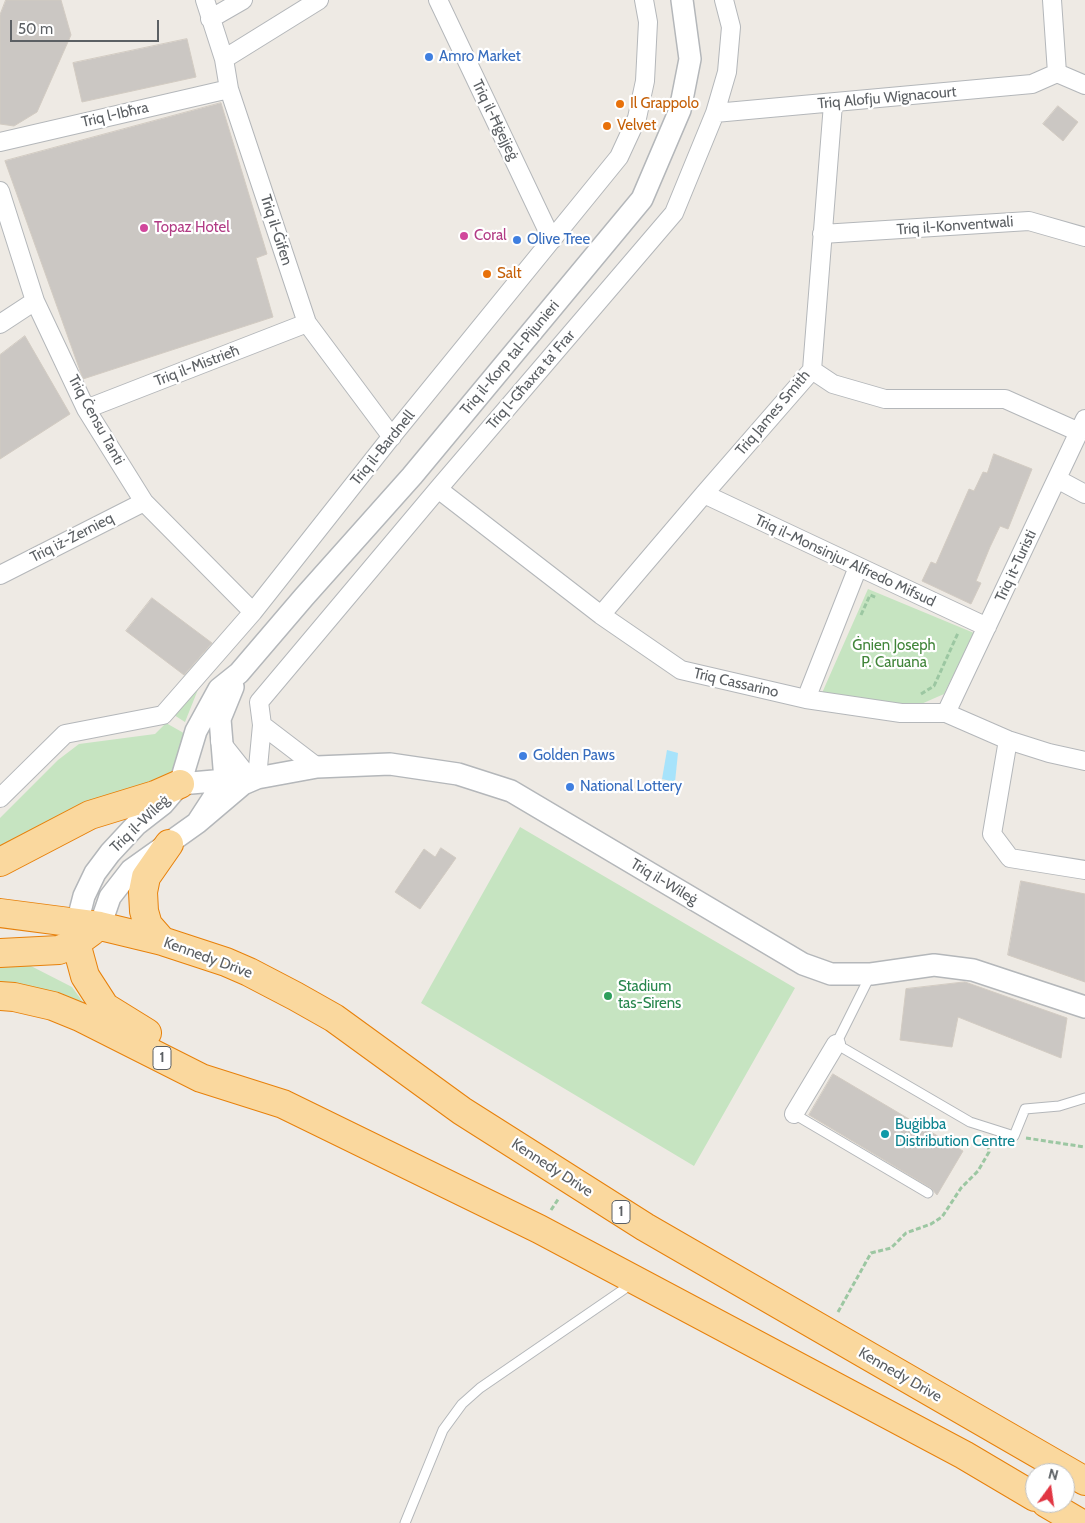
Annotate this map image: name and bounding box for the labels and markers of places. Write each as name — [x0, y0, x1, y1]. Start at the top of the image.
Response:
place label: Amro Market — [439, 48, 521, 66]
marker: Amro Market — [423, 51, 435, 63]
place label: Il Grappolo — [630, 95, 699, 113]
marker: Il Grappolo — [614, 98, 626, 110]
place label: Velvet — [617, 117, 656, 135]
marker: Velvet — [601, 120, 613, 132]
place label: Topaz Hotel — [154, 219, 230, 237]
marker: Topaz Hotel — [138, 222, 150, 234]
place label: Coral — [474, 227, 507, 245]
marker: Coral — [458, 230, 470, 242]
place label: Olive Tree — [527, 231, 590, 249]
marker: Olive Tree — [511, 234, 523, 246]
place label: Salt — [497, 265, 521, 283]
marker: Salt — [481, 268, 493, 280]
place label: Golden Paws — [533, 747, 615, 765]
marker: Golden Paws — [517, 750, 529, 762]
place label: National Lottery — [580, 778, 682, 796]
marker: National Lottery — [564, 781, 576, 793]
place label: Stadium tas-Sirens — [618, 978, 681, 1013]
marker: Stadium tas-Sirens — [602, 990, 614, 1002]
place label: Buġibba Distribution Centre — [895, 1116, 1015, 1151]
marker: Buġibba Distribution Centre — [879, 1128, 891, 1140]

